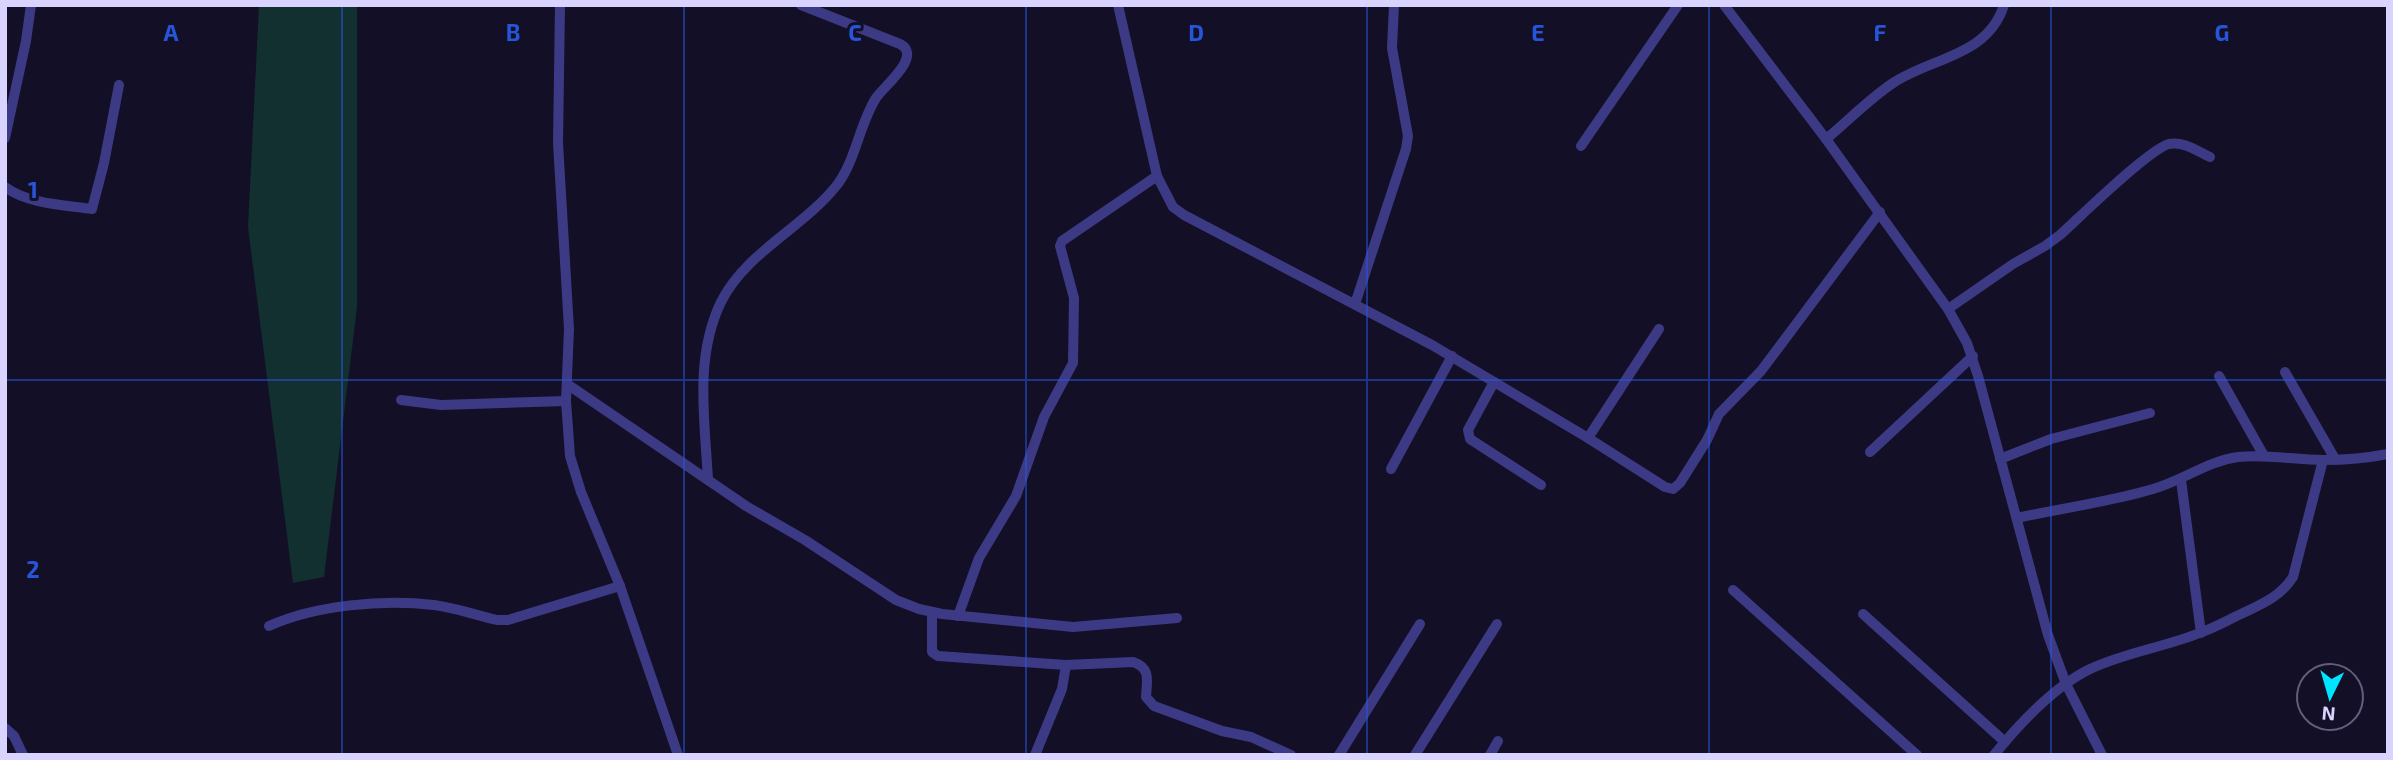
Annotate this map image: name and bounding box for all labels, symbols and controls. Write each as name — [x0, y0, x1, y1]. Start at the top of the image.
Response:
text: A — [163, 18, 179, 46]
text: B — [506, 18, 520, 46]
text: C — [848, 18, 862, 46]
text: D — [1188, 18, 1204, 46]
text: E — [1531, 18, 1545, 46]
text: F — [1874, 18, 1887, 46]
text: G — [2215, 18, 2229, 46]
text: 1 — [28, 175, 38, 203]
text: 2 — [26, 555, 40, 583]
north arrow — [2295, 662, 2365, 732]
text: N — [2321, 702, 2336, 726]

